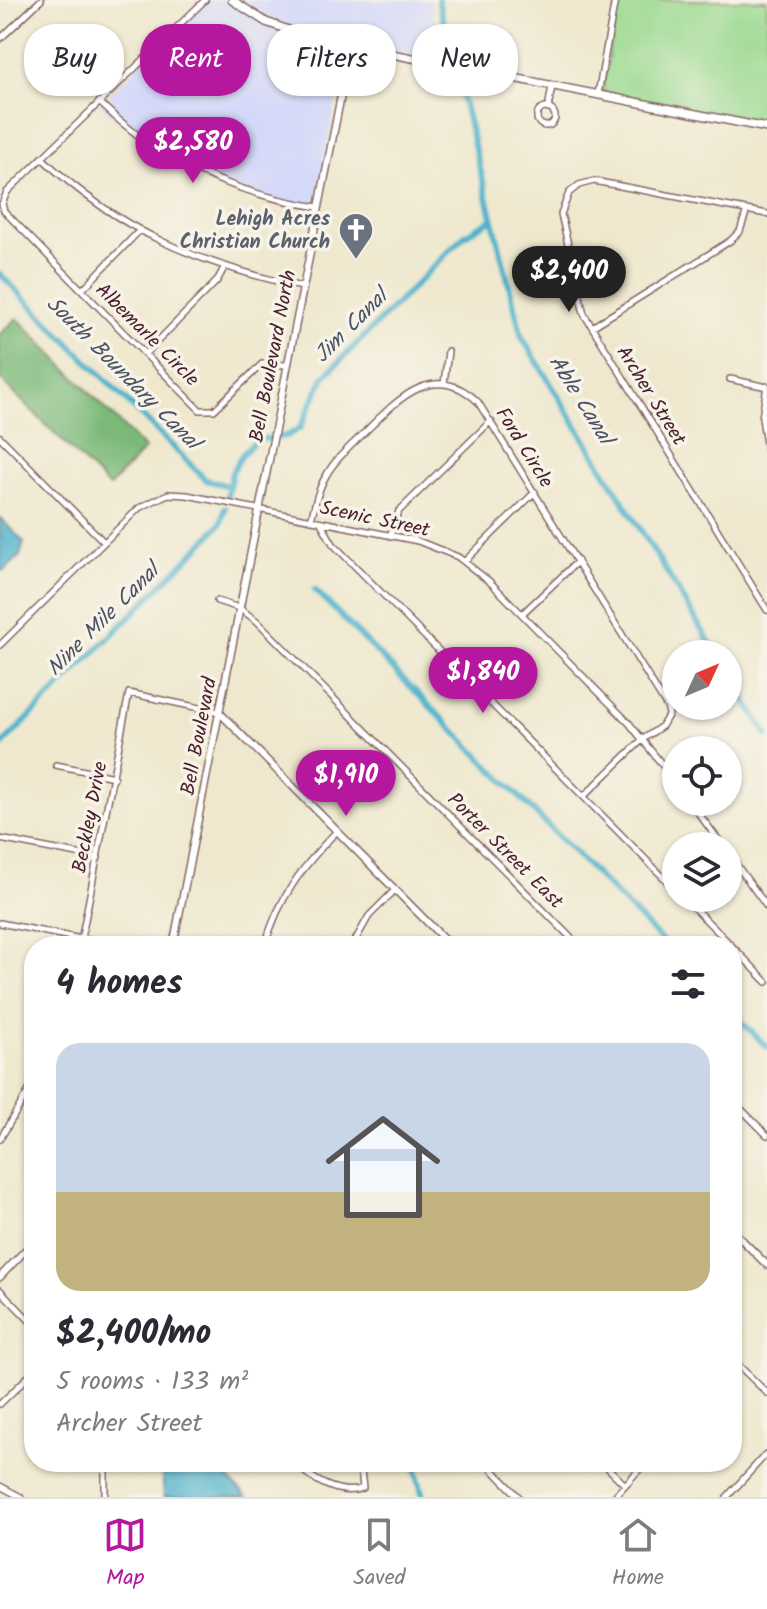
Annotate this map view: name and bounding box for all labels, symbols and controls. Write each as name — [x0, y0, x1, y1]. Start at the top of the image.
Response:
chip: Buy — [24, 24, 124, 96]
chip: Rent — [140, 24, 251, 96]
chip: Filters — [267, 24, 396, 96]
chip: New — [412, 24, 518, 96]
pin: $2,580 — [128, 117, 258, 185]
text: $2,580 — [153, 122, 233, 164]
place label: Lehigh Acres Christian Church — [180, 204, 331, 259]
church icon: Lehigh Acres Christian Church — [337, 211, 375, 261]
pin: $2,400 — [504, 246, 634, 314]
text: $2,400 — [530, 251, 608, 293]
street label: Bell Boulevard North — [242, 267, 306, 445]
street label: Albemarle Circle — [87, 276, 206, 395]
water label: Jim Canal — [307, 278, 400, 372]
water label: South Boundary Canal — [37, 288, 211, 462]
street label: Archer Street — [607, 340, 694, 453]
water label: Able Canal — [539, 349, 624, 456]
street label: Ford Circle — [486, 401, 561, 495]
street label: Scenic Street — [317, 493, 433, 547]
water label: Nine Mile Canal — [39, 553, 172, 686]
north arrow — [662, 640, 742, 720]
map controls — [662, 640, 742, 912]
pin: $1,840 — [418, 647, 548, 715]
text: $1,840 — [447, 652, 519, 694]
street label: Bell Boulevard — [173, 674, 227, 798]
button: locate — [662, 736, 742, 816]
pin: $1,910 — [281, 750, 411, 818]
text: $1,910 — [314, 755, 378, 797]
street label: Beckley Drive — [64, 759, 117, 876]
street label: Porter Street East — [439, 786, 571, 917]
button: layers — [662, 832, 742, 912]
text: 4 homes — [56, 957, 183, 1011]
icon: filters — [666, 962, 710, 1006]
icon: home — [311, 1095, 455, 1239]
text: $2,400/mo — [56, 1307, 211, 1361]
text: 5 rooms · 133 m² — [56, 1361, 248, 1403]
text: Archer Street — [56, 1403, 203, 1445]
tab: Map — [103, 1513, 147, 1596]
tab: Saved — [353, 1513, 406, 1596]
tab: Home — [612, 1513, 664, 1596]

